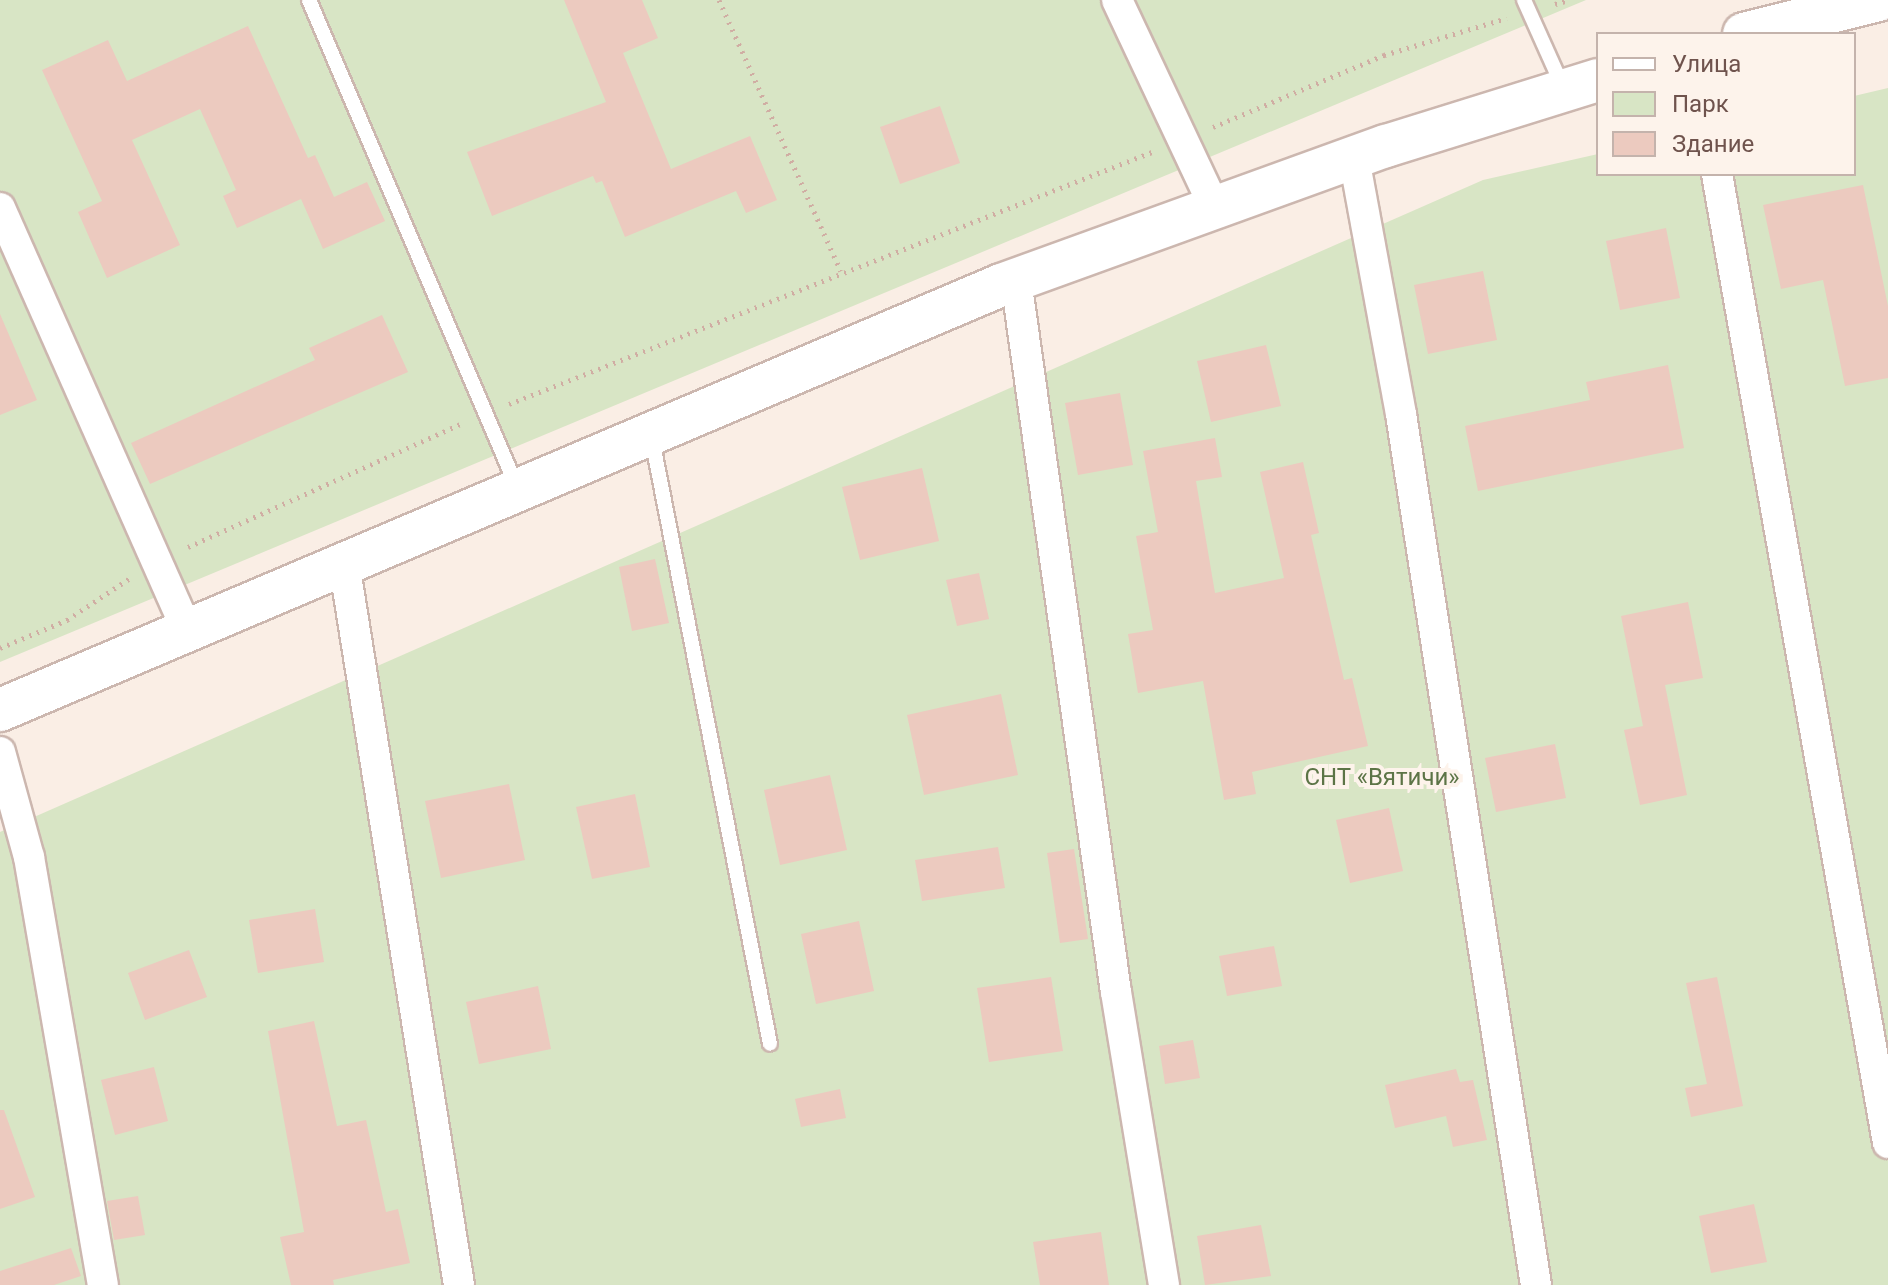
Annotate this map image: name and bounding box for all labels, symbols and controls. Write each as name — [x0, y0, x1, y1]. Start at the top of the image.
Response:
legend — [1596, 32, 1856, 176]
text: Улица — [1672, 50, 1741, 78]
text: Парк — [1672, 90, 1729, 118]
text: Здание — [1672, 130, 1754, 158]
park label: СНТ «Вятичи» — [1304, 764, 1460, 792]

